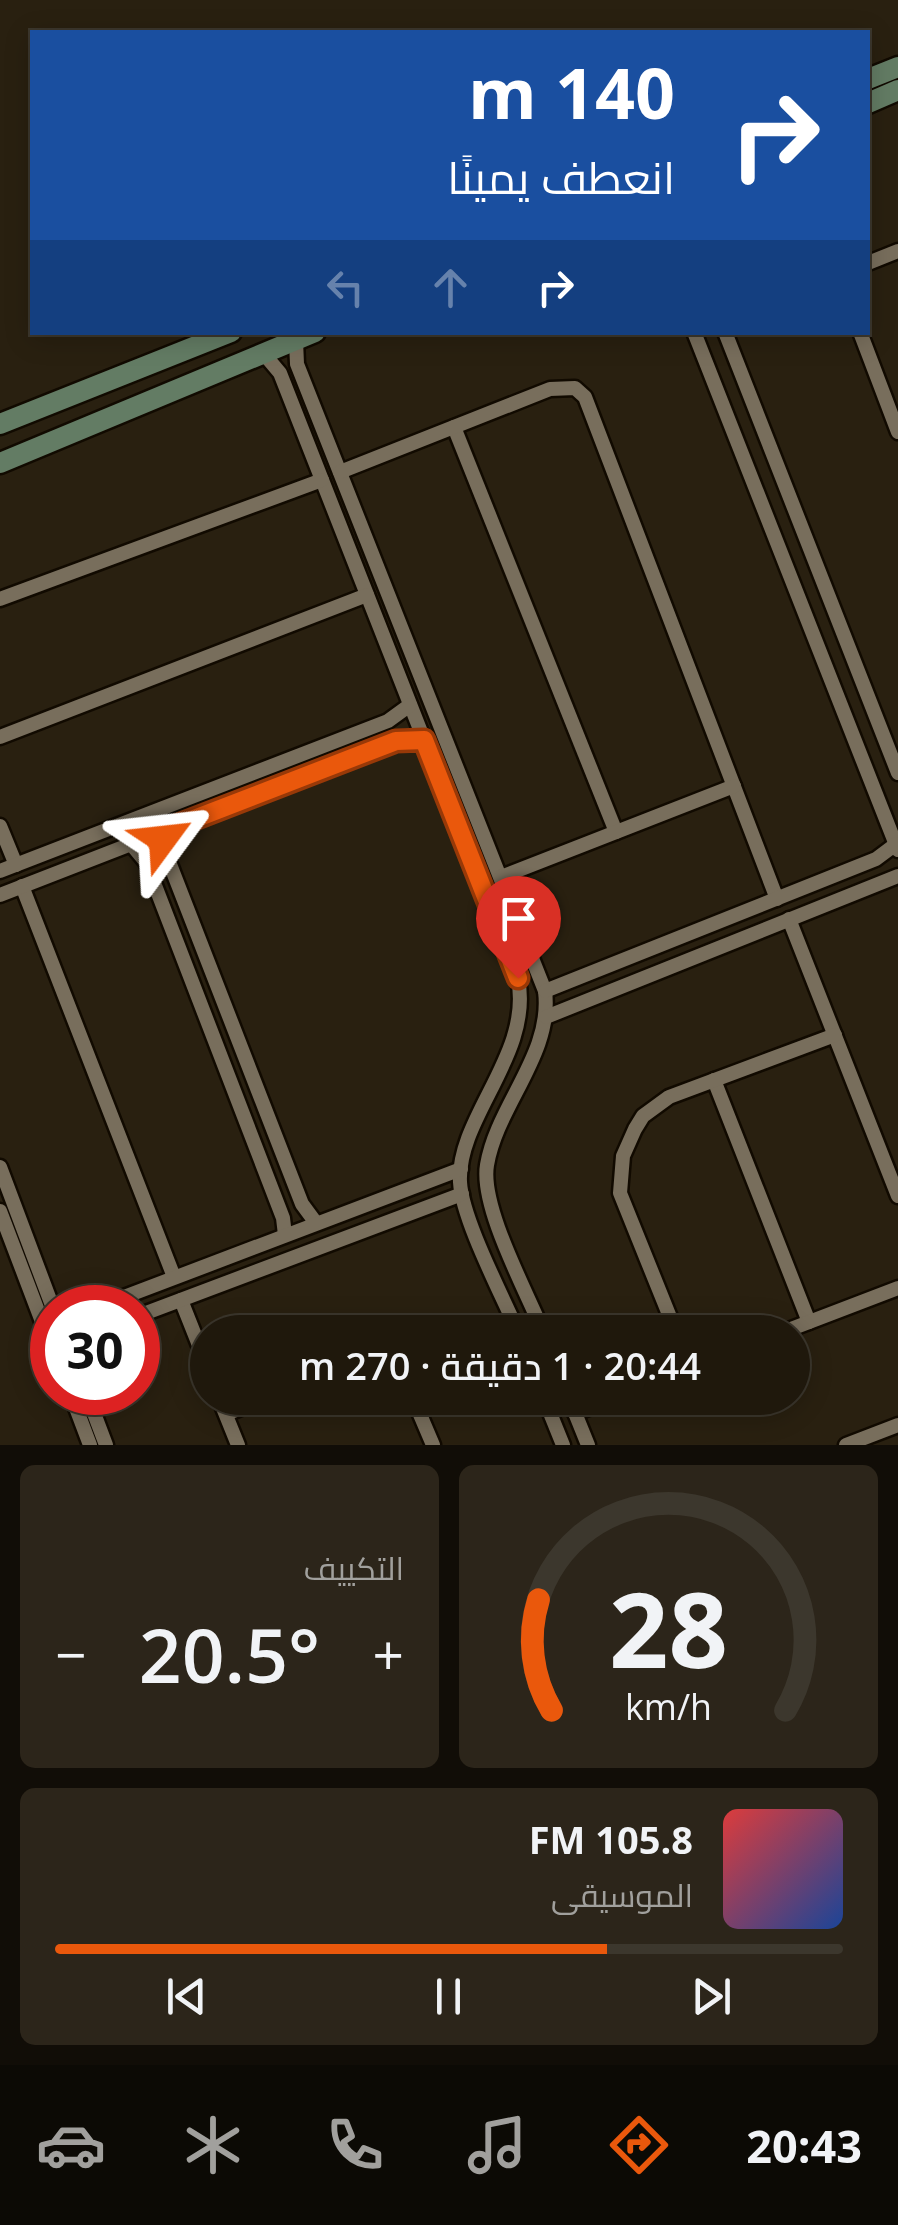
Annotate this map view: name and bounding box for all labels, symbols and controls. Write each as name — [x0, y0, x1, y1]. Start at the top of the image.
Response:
text: 140 m — [468, 44, 675, 140]
icon: right — [710, 70, 840, 200]
text: انعطف يمينًا — [447, 146, 675, 207]
icon: left — [318, 260, 373, 315]
icon: ahead — [423, 260, 478, 315]
icon: right — [528, 260, 583, 315]
position arrow — [111, 787, 215, 891]
pin — [476, 876, 561, 979]
icon: arrive — [491, 891, 546, 946]
speed limit sign: 30 — [30, 1285, 160, 1415]
text: 20:44 · 1 دقيقة · 270 m — [299, 1339, 701, 1391]
text: التكييف — [304, 1546, 404, 1589]
text: 28 — [609, 1557, 728, 1698]
text: 20.5° — [139, 1603, 320, 1705]
text: − — [55, 1616, 86, 1691]
text: + — [373, 1616, 404, 1691]
text: km/h — [625, 1682, 712, 1730]
text: 105.8 FM — [529, 1813, 693, 1865]
text: الموسيقى — [551, 1873, 693, 1916]
icon: previous — [159, 1969, 214, 2024]
icon: pause — [421, 1969, 476, 2024]
icon: next — [684, 1969, 739, 2024]
icon: car — [36, 2110, 106, 2180]
icon: climate — [178, 2110, 248, 2180]
icon: phone — [320, 2110, 390, 2180]
icon: music — [462, 2110, 532, 2180]
icon: directions — [604, 2110, 674, 2180]
text: 20:43 — [746, 2115, 862, 2176]

